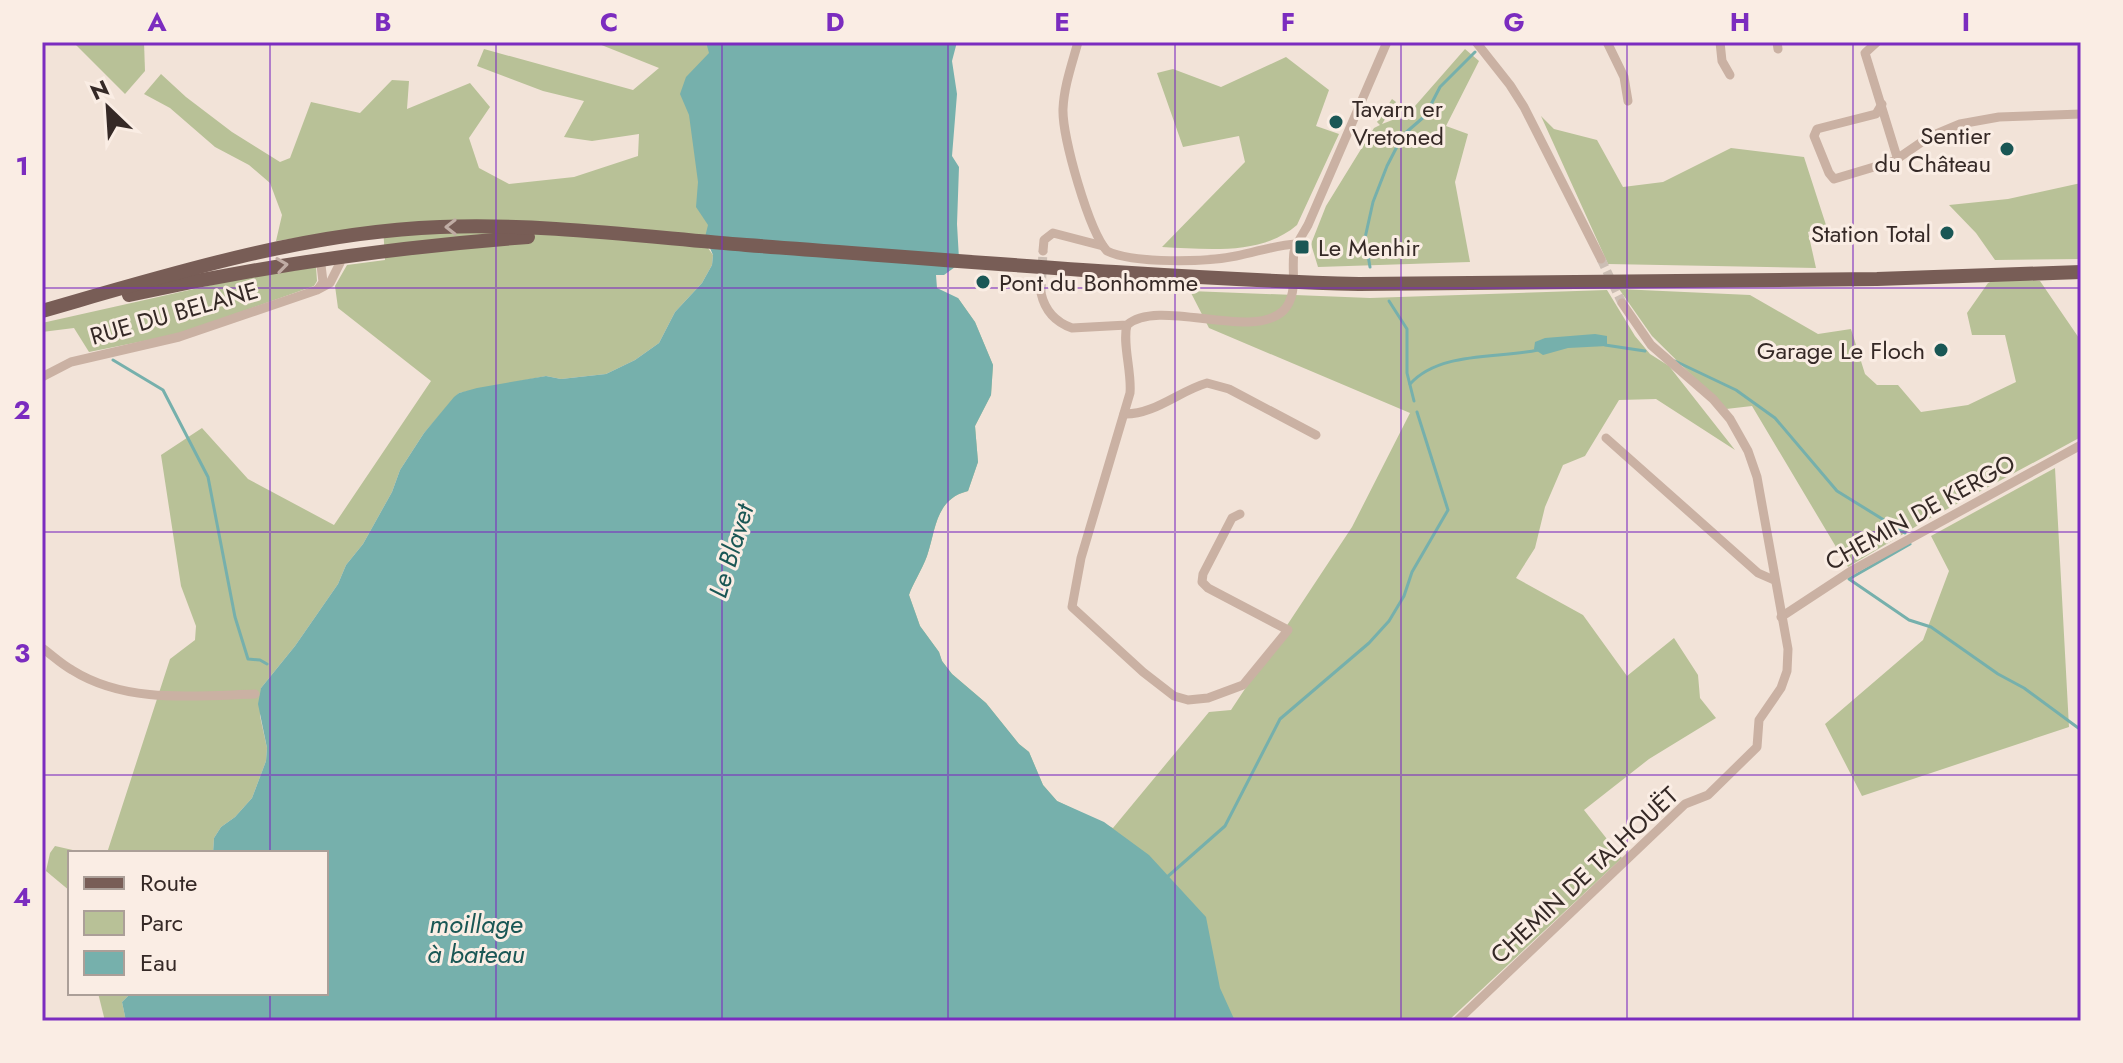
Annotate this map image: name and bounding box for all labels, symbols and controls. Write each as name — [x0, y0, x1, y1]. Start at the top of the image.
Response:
text: A — [146, 3, 167, 41]
text: B — [374, 3, 392, 41]
text: C — [600, 3, 618, 41]
text: D — [825, 3, 845, 41]
text: E — [1054, 3, 1070, 41]
text: F — [1281, 3, 1295, 41]
text: G — [1503, 3, 1525, 41]
text: H — [1730, 3, 1750, 41]
text: I — [1962, 3, 1970, 41]
north arrow — [68, 68, 148, 148]
text: N — [85, 72, 114, 108]
place label: Tavarn er Vretoned — [1352, 91, 1444, 154]
marker: Tavarn er Vretoned — [1327, 113, 1345, 131]
place label: Sentier du Château — [1875, 118, 1992, 181]
marker: Sentier du Château — [1998, 140, 2016, 158]
text: 1 — [15, 147, 29, 185]
place label: Station Total — [1811, 216, 1931, 251]
one-way arrow — [444, 218, 457, 236]
marker: Station Total — [1938, 224, 1956, 242]
place label: Le Menhir — [1318, 230, 1421, 265]
marker: Le Menhir — [1293, 238, 1311, 256]
one-way arrow — [276, 257, 289, 274]
place label: Pont du Bonhomme — [999, 265, 1198, 300]
street label: RUE DU BELANE — [86, 272, 262, 354]
marker: Pont du Bonhomme — [974, 273, 992, 291]
place label: Garage Le Floch — [1757, 333, 1925, 368]
marker: Garage Le Floch — [1932, 341, 1950, 359]
text: 2 — [13, 391, 31, 429]
street label: CHEMIN DE KERGO — [1819, 445, 2021, 579]
water label: Le Blavet — [699, 498, 764, 603]
text: 3 — [14, 634, 30, 672]
street label: CHEMIN DE TALHOUËT — [1482, 778, 1686, 972]
legend — [68, 851, 328, 995]
text: Route — [140, 865, 197, 900]
text: 4 — [13, 878, 31, 916]
text: Parc — [140, 905, 183, 940]
water label: moillage à bateau — [427, 905, 525, 973]
text: Eau — [140, 945, 177, 980]

